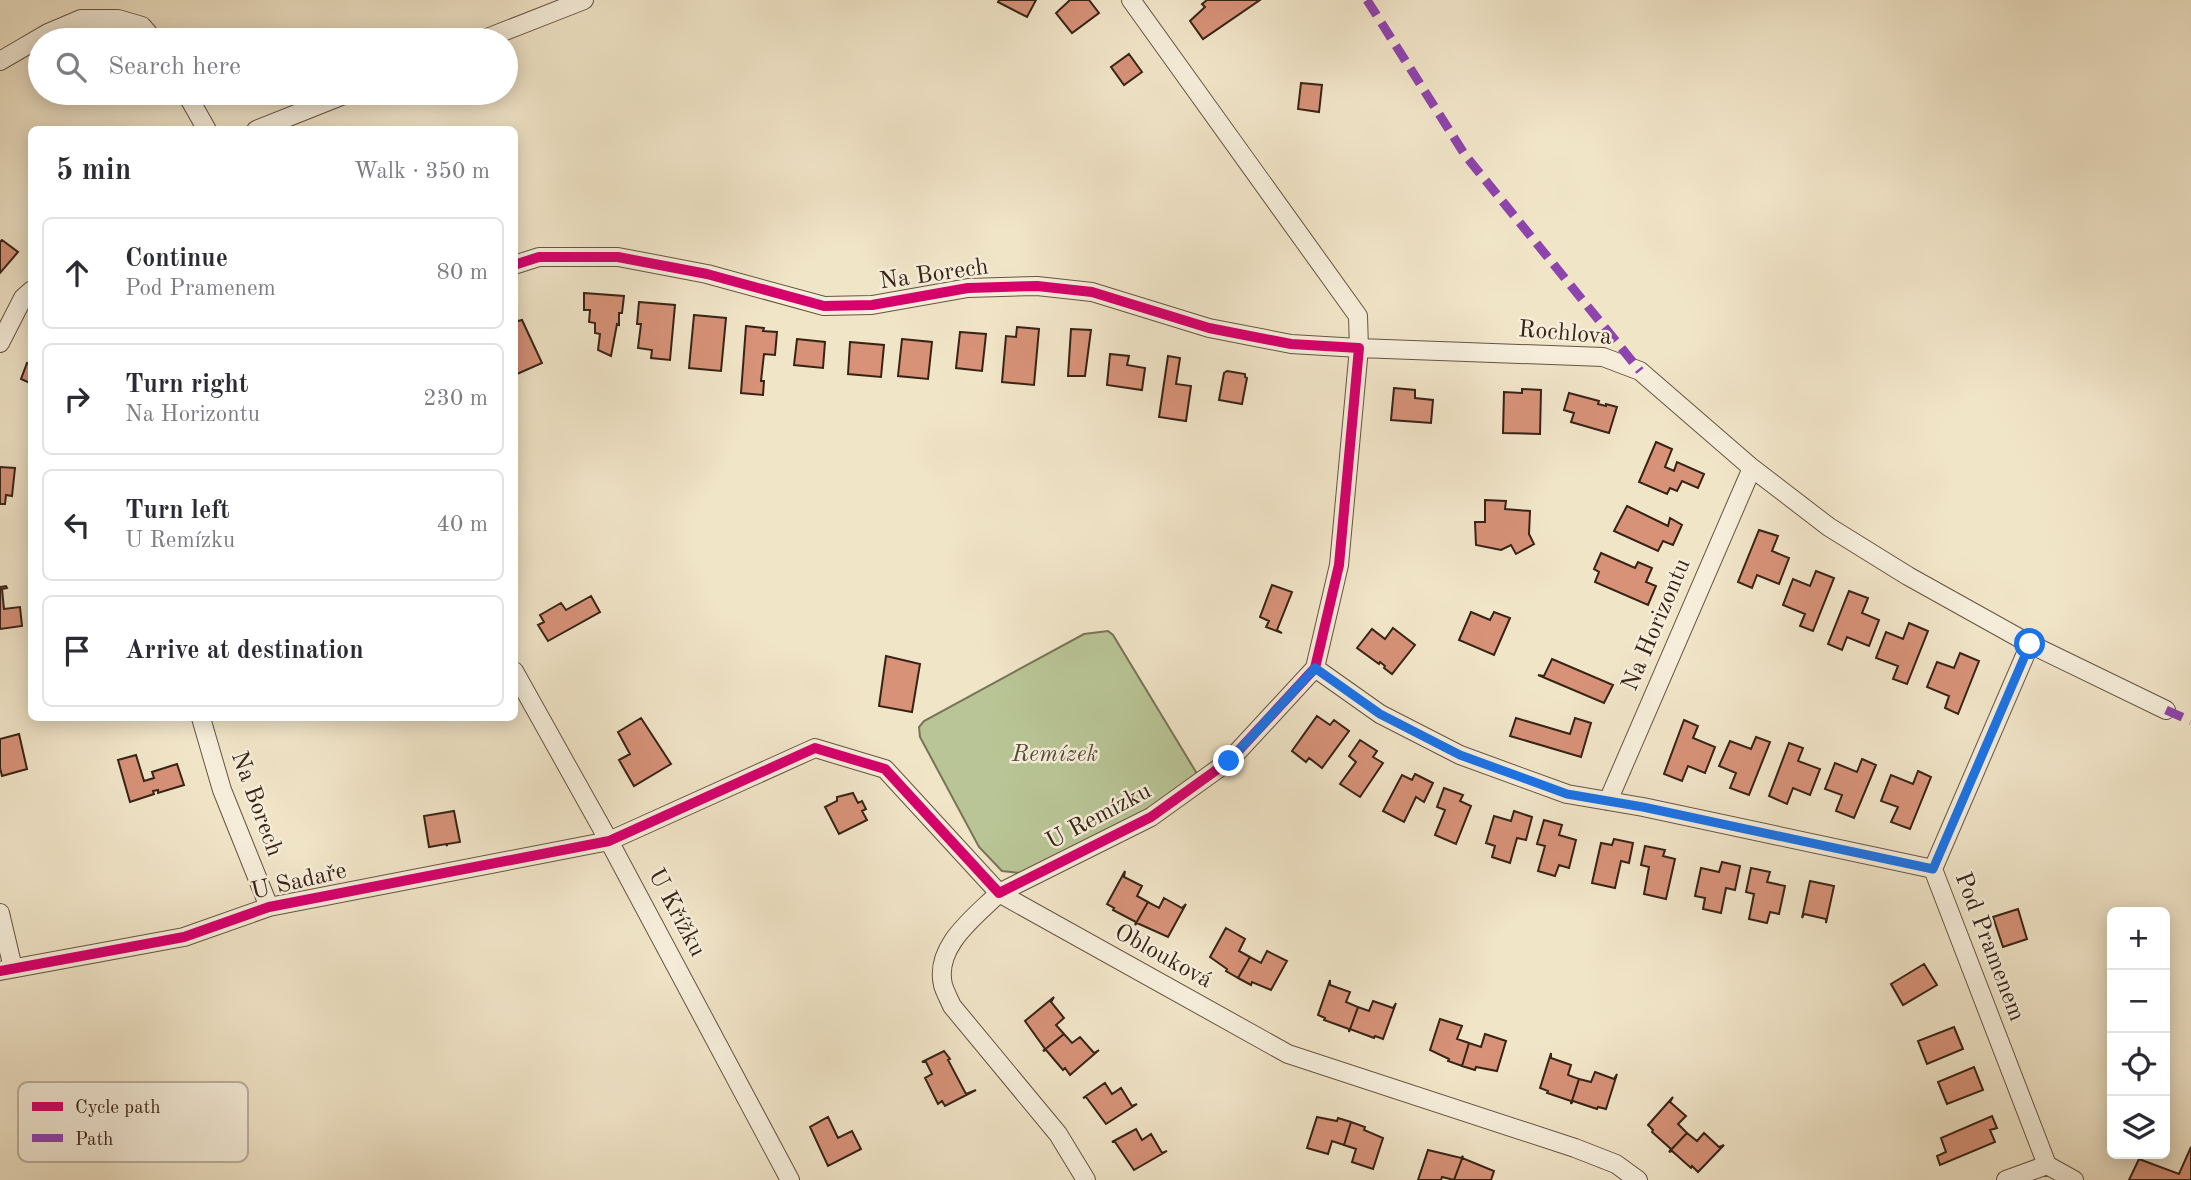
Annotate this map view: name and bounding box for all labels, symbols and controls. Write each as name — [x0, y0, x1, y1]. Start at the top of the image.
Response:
search box — [28, 28, 518, 105]
icon: search — [52, 48, 90, 86]
text: Search here — [108, 54, 241, 80]
text: 5 min — [56, 156, 131, 186]
text: Walk · 350 m — [354, 160, 490, 183]
text: Continue — [125, 246, 228, 272]
icon: ahead — [58, 254, 96, 292]
street label: Na Borech — [878, 255, 990, 295]
text: 80 m — [437, 261, 488, 284]
text: Pod Pramenem — [125, 277, 276, 300]
street label: Rochlova — [1517, 318, 1613, 350]
text: Turn right — [125, 372, 248, 398]
icon: right — [58, 380, 96, 418]
text: 230 m — [423, 387, 488, 410]
text: Na Horizontu — [125, 403, 260, 426]
text: Turn left — [125, 498, 230, 524]
icon: left — [58, 506, 96, 544]
text: 40 m — [437, 513, 488, 536]
text: U Remízku — [125, 529, 235, 552]
street label: Na Horizontu — [1618, 555, 1696, 695]
route start — [2014, 628, 2045, 659]
icon: arrive — [58, 632, 96, 670]
text: Arrive at destination — [125, 638, 364, 664]
park label: Remízek — [1011, 743, 1098, 767]
route end — [1213, 745, 1244, 776]
street label: Na Borech — [226, 748, 286, 860]
street label: U Remízku — [1043, 779, 1156, 855]
street label: U Sadaře — [249, 859, 349, 905]
street label: U Křížku — [643, 865, 709, 961]
street label: Pod Pramenem — [1950, 869, 2028, 1025]
map controls — [2107, 907, 2170, 1159]
button: + — [2107, 907, 2170, 970]
street label: Oblouková — [1110, 920, 1216, 994]
button: − — [2107, 970, 2170, 1033]
button: locate — [2107, 1033, 2170, 1096]
legend — [18, 1082, 248, 1162]
button: layers — [2107, 1096, 2170, 1159]
text: Cycle path — [75, 1099, 161, 1118]
text: Path — [75, 1131, 113, 1150]

